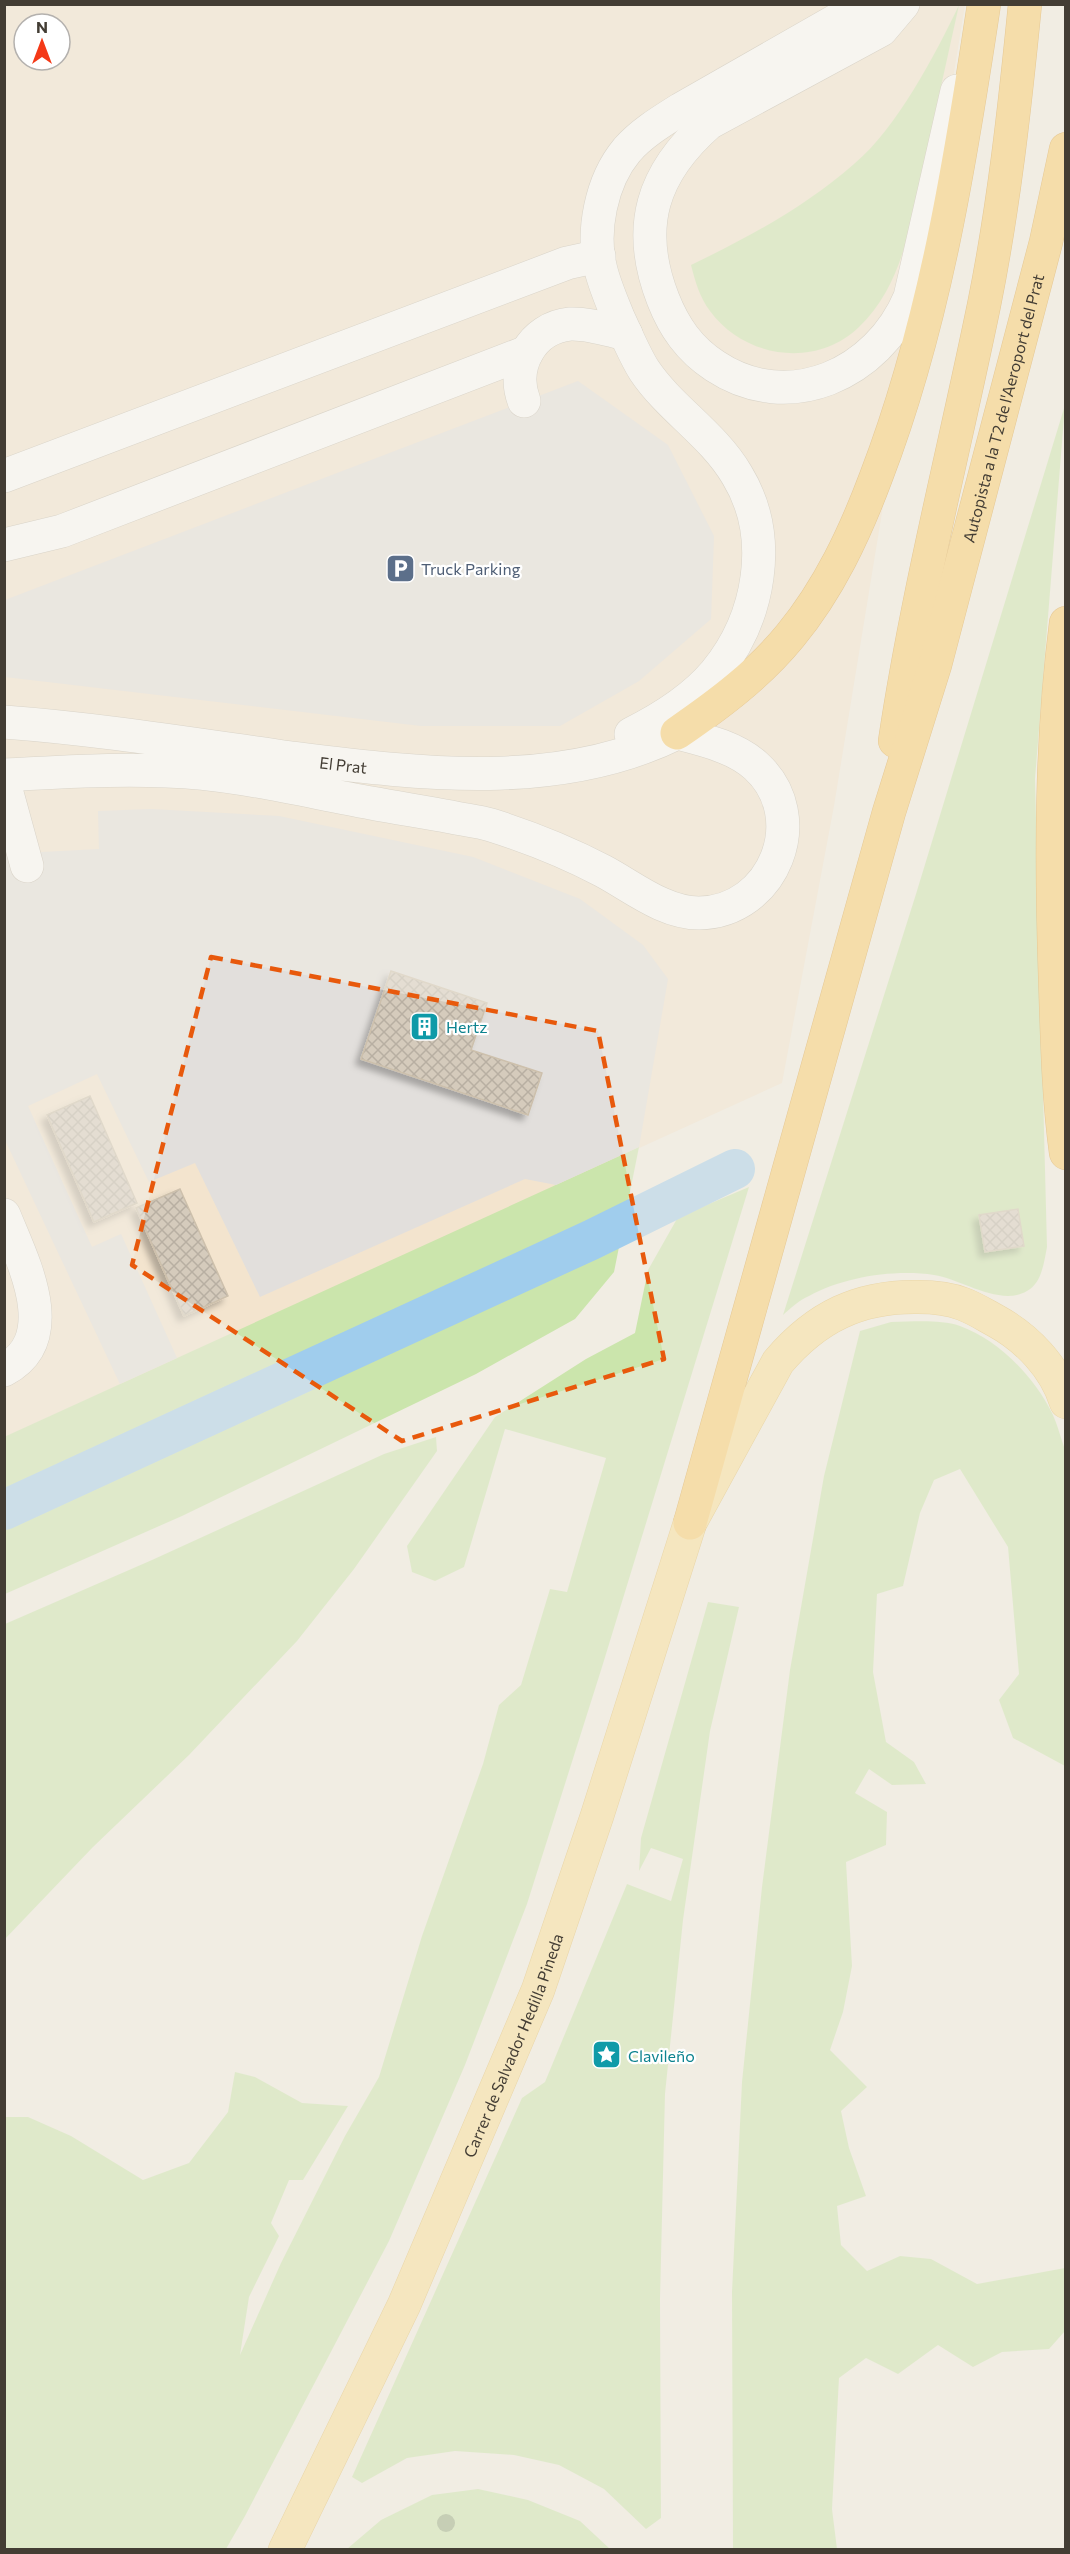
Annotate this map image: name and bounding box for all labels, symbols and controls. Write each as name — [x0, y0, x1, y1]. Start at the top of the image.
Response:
north arrow — [12, 12, 72, 72]
text: N — [36, 17, 48, 36]
street label: Autopista a la T2 de l'Aeroport del Prat — [958, 271, 1047, 544]
parking icon: Truck Parking — [384, 552, 416, 584]
place label: Truck Parking — [421, 559, 521, 578]
street label: El Prat — [318, 752, 368, 776]
building icon: Hertz — [409, 1010, 441, 1042]
place label: Hertz — [446, 1017, 487, 1036]
street label: Carrer de Salvador Hedilla Pineda — [459, 1931, 566, 2160]
place icon: Clavileño — [591, 2039, 623, 2071]
place label: Clavileño — [628, 2046, 695, 2065]

